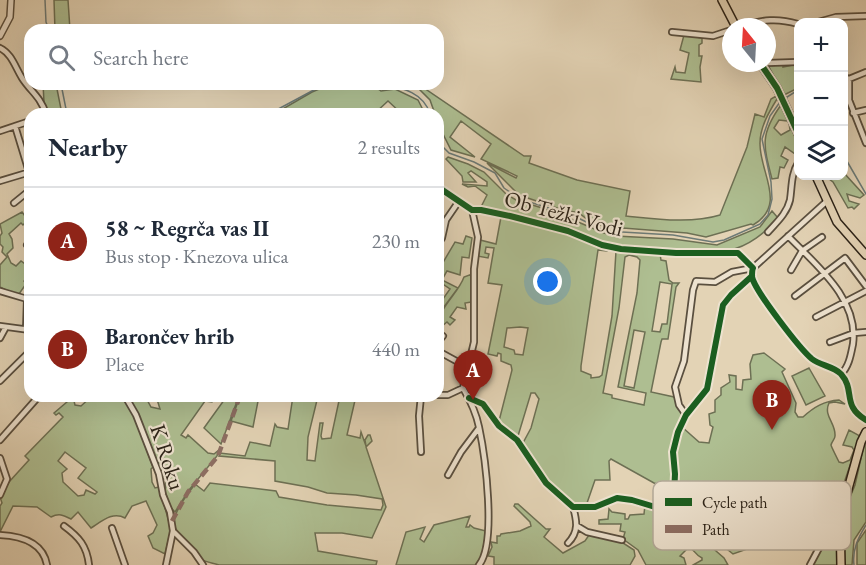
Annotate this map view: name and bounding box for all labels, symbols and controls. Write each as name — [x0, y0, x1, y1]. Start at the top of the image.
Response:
north arrow — [722, 18, 776, 72]
map controls — [794, 18, 848, 180]
button: + — [794, 18, 848, 72]
search box — [24, 24, 444, 90]
icon: search — [45, 41, 78, 74]
text: Search here — [93, 43, 188, 72]
button: − — [794, 72, 848, 126]
button: layers — [794, 126, 848, 180]
text: Nearby — [48, 130, 128, 164]
text: 2 results — [357, 134, 420, 160]
street label: Ob Težki Vodi — [501, 184, 627, 243]
text: 58 ~ Regrča vas II — [105, 214, 269, 243]
text: A — [60, 228, 75, 254]
text: 230 m — [372, 228, 420, 254]
text: Bus stop · Knezova ulica — [105, 243, 288, 269]
your location — [533, 267, 562, 296]
text: Barončev hrib — [105, 322, 234, 351]
text: B — [61, 336, 74, 362]
text: 440 m — [372, 336, 420, 362]
pin: A — [454, 350, 492, 400]
text: Place — [105, 351, 144, 377]
pin: B — [752, 380, 792, 430]
street label: K Roku — [143, 421, 192, 494]
legend — [653, 481, 851, 550]
text: Cycle path — [702, 492, 767, 513]
text: Path — [702, 519, 730, 540]

